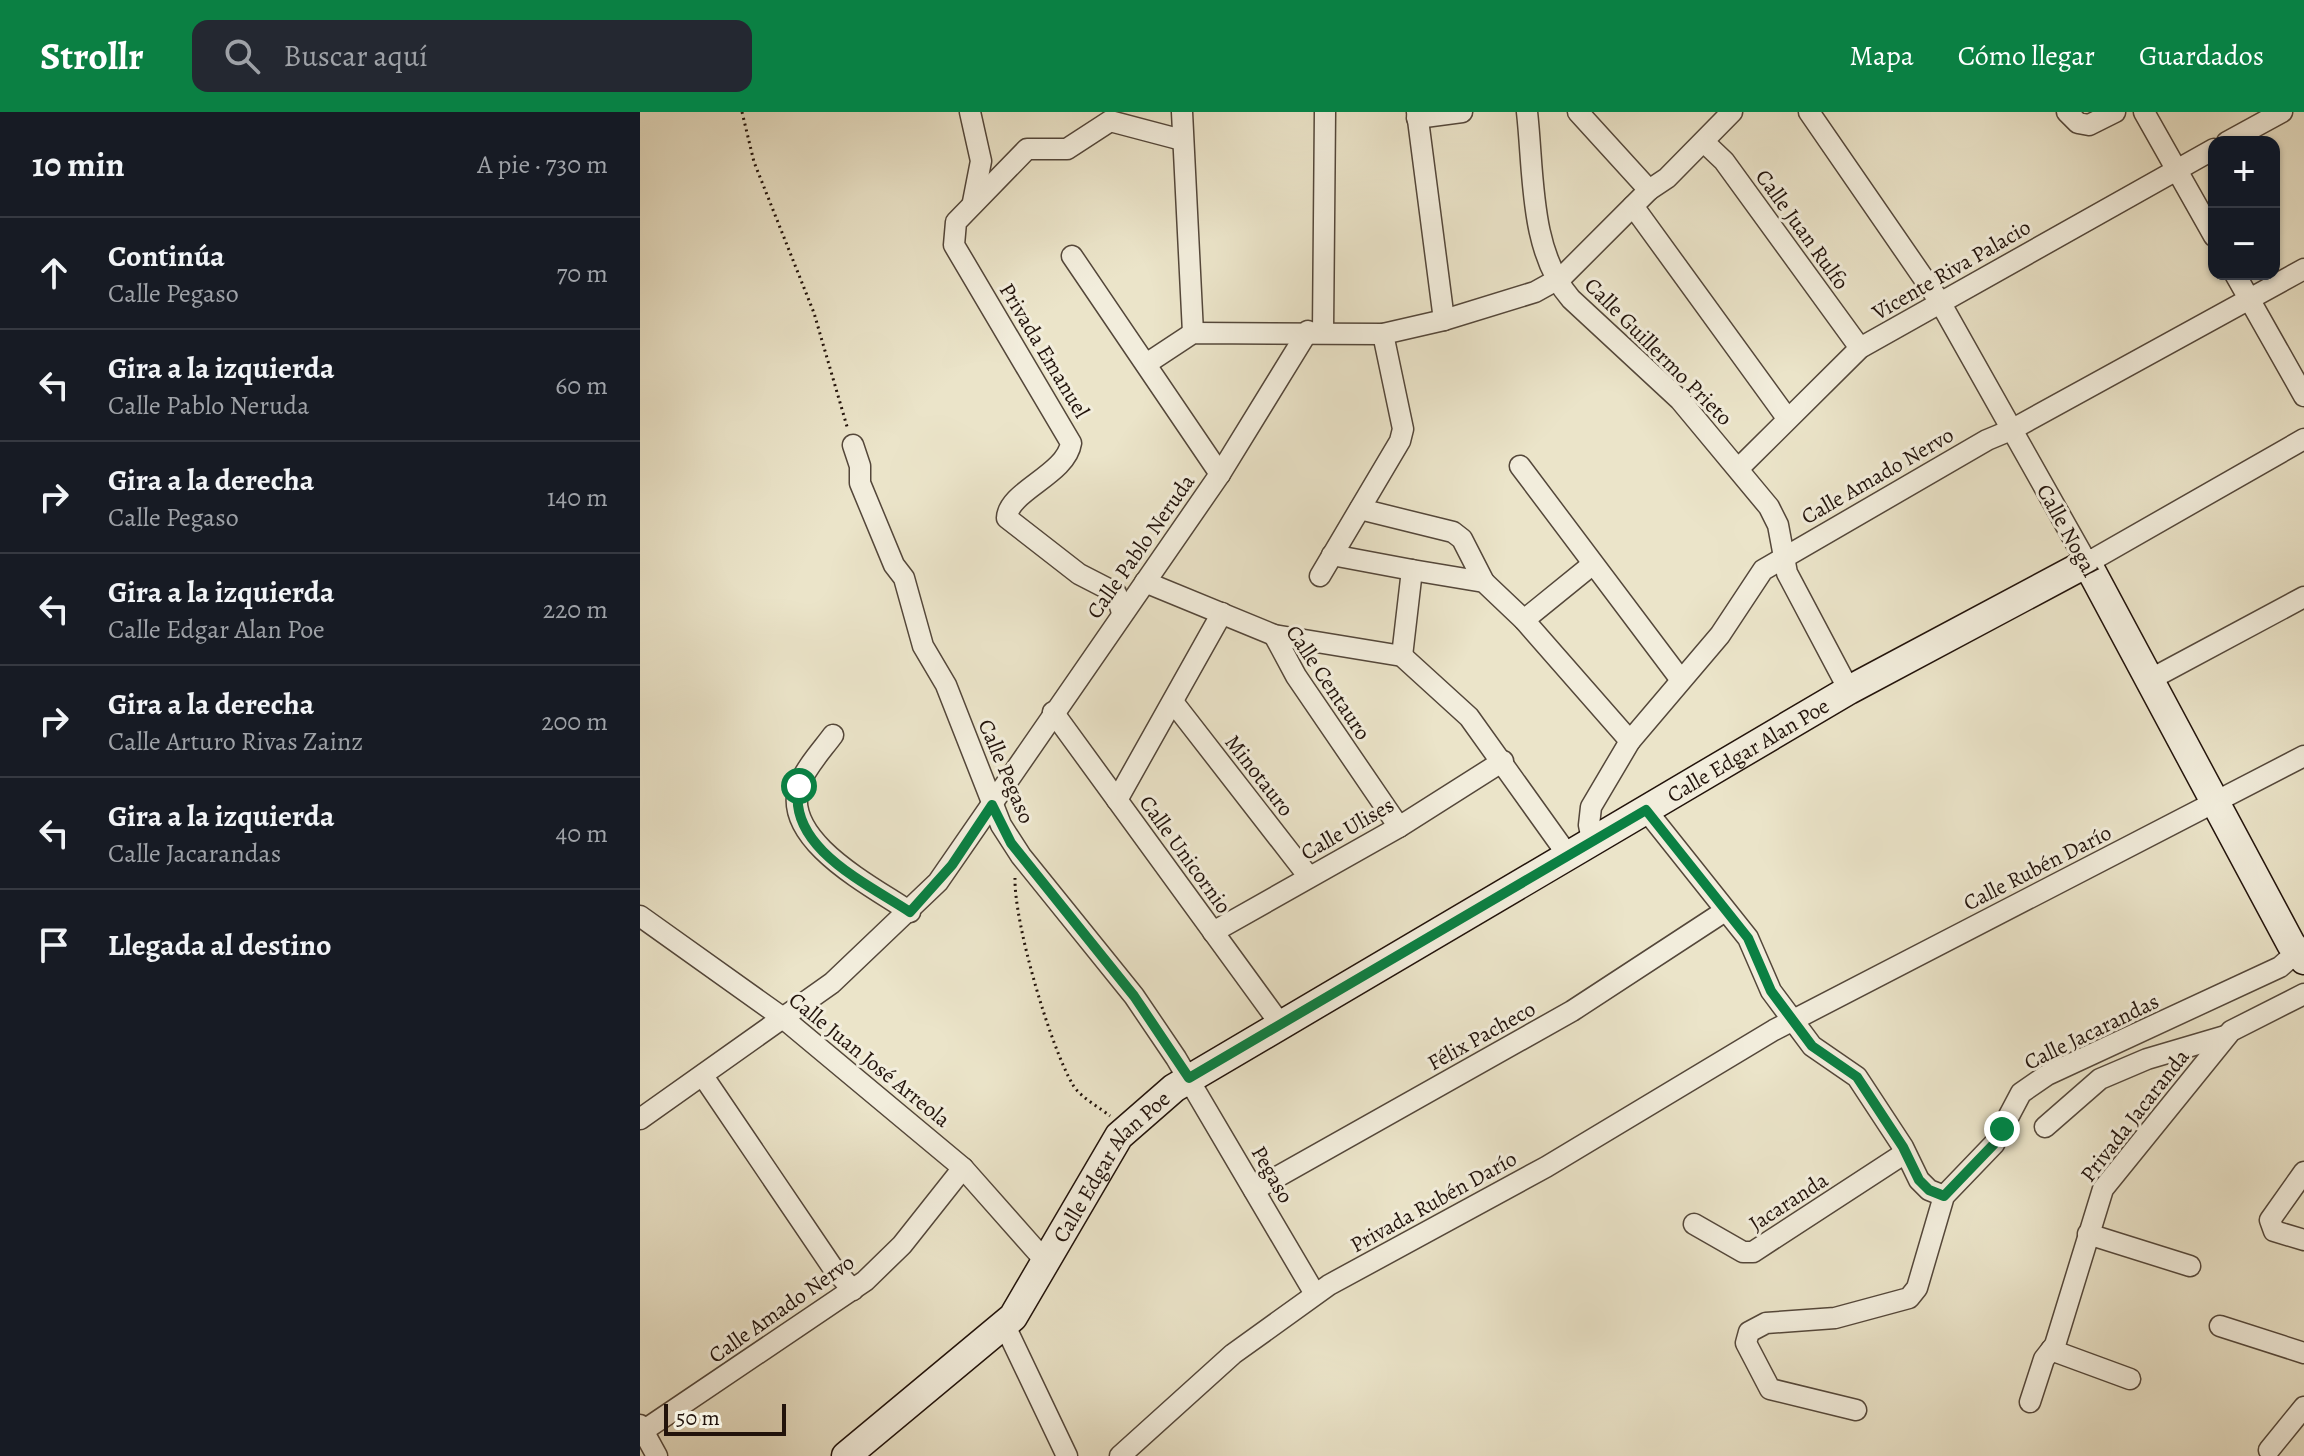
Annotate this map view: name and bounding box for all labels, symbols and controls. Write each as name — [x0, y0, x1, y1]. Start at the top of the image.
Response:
search box — [192, 20, 752, 92]
text: Strollr — [40, 30, 144, 82]
icon: search — [220, 34, 264, 78]
text: Buscar aquí — [284, 36, 428, 76]
text: Mapa — [1850, 37, 1914, 75]
text: Cómo llegar — [1958, 37, 2095, 75]
text: Guardados — [2139, 37, 2264, 75]
map controls — [2208, 136, 2280, 280]
button: + — [2208, 136, 2280, 208]
text: 10 min — [32, 141, 125, 188]
text: A pie · 730 m — [477, 147, 608, 182]
street label: Calle Juan Rulfo — [1748, 163, 1856, 296]
button: − — [2208, 208, 2280, 280]
street label: Vicente Riva Palacio — [1866, 212, 2036, 328]
text: Continúa — [108, 236, 225, 276]
icon: ahead — [32, 251, 76, 295]
text: 70 m — [556, 256, 608, 291]
street label: Calle Guillermo Prieto — [1577, 271, 1739, 433]
text: Calle Pegaso — [108, 276, 239, 311]
street label: Privada Emanuel — [992, 277, 1096, 424]
text: Gira a la izquierda — [108, 348, 334, 388]
icon: left — [32, 363, 76, 407]
text: 60 m — [555, 368, 608, 403]
text: Calle Pablo Neruda — [108, 388, 309, 423]
street label: Calle Amado Nervo — [1796, 420, 1959, 532]
text: Gira a la derecha — [108, 460, 314, 500]
street label: Calle Pablo Neruda — [1080, 468, 1202, 625]
icon: right — [32, 475, 76, 519]
street label: Calle Nogal — [2029, 479, 2105, 582]
text: 140 m — [547, 480, 608, 515]
text: Calle Pegaso — [108, 500, 239, 535]
text: Gira a la izquierda — [108, 572, 334, 612]
icon: left — [32, 587, 76, 631]
text: 220 m — [543, 592, 608, 627]
text: Calle Edgar Alan Poe — [108, 612, 325, 647]
street label: Calle Centauro — [1279, 619, 1378, 746]
text: Gira a la derecha — [108, 684, 314, 724]
street label: Calle Edgar Alan Poe — [1661, 691, 1835, 810]
icon: right — [32, 699, 76, 743]
text: 200 m — [541, 704, 608, 739]
street label: Calle Pegaso — [971, 715, 1041, 828]
text: Calle Arturo Rivas Zainz — [108, 724, 363, 759]
street label: Minotauro — [1218, 728, 1301, 823]
route start — [781, 768, 817, 804]
street label: Calle Unicornio — [1132, 789, 1238, 920]
street label: Calle Ulises — [1295, 790, 1400, 868]
text: Gira a la izquierda — [108, 796, 334, 836]
icon: left — [32, 811, 76, 855]
text: 40 m — [556, 816, 608, 851]
street label: Calle Rubén Darío — [1958, 818, 2117, 918]
text: Calle Jacarandas — [108, 836, 281, 871]
icon: arrive — [32, 923, 76, 967]
text: Llegada al destino — [108, 925, 331, 965]
street label: Calle Juan José Arreola — [782, 985, 957, 1135]
street label: Calle Jacarandas — [2019, 986, 2164, 1078]
street label: Félix Pacheco — [1422, 994, 1541, 1078]
street label: Privada Jacaranda — [2073, 1042, 2197, 1188]
street label: Calle Edgar Alan Poe — [1046, 1084, 1177, 1248]
route end — [1984, 1111, 2020, 1147]
street label: Pegaso — [1244, 1140, 1301, 1209]
street label: Privada Rubén Darío — [1345, 1144, 1522, 1260]
street label: Jacaranda — [1743, 1165, 1835, 1239]
street label: Calle Amado Nervo — [703, 1247, 860, 1370]
scale bar — [664, 1400, 786, 1436]
text: 50 m — [676, 1403, 720, 1433]

